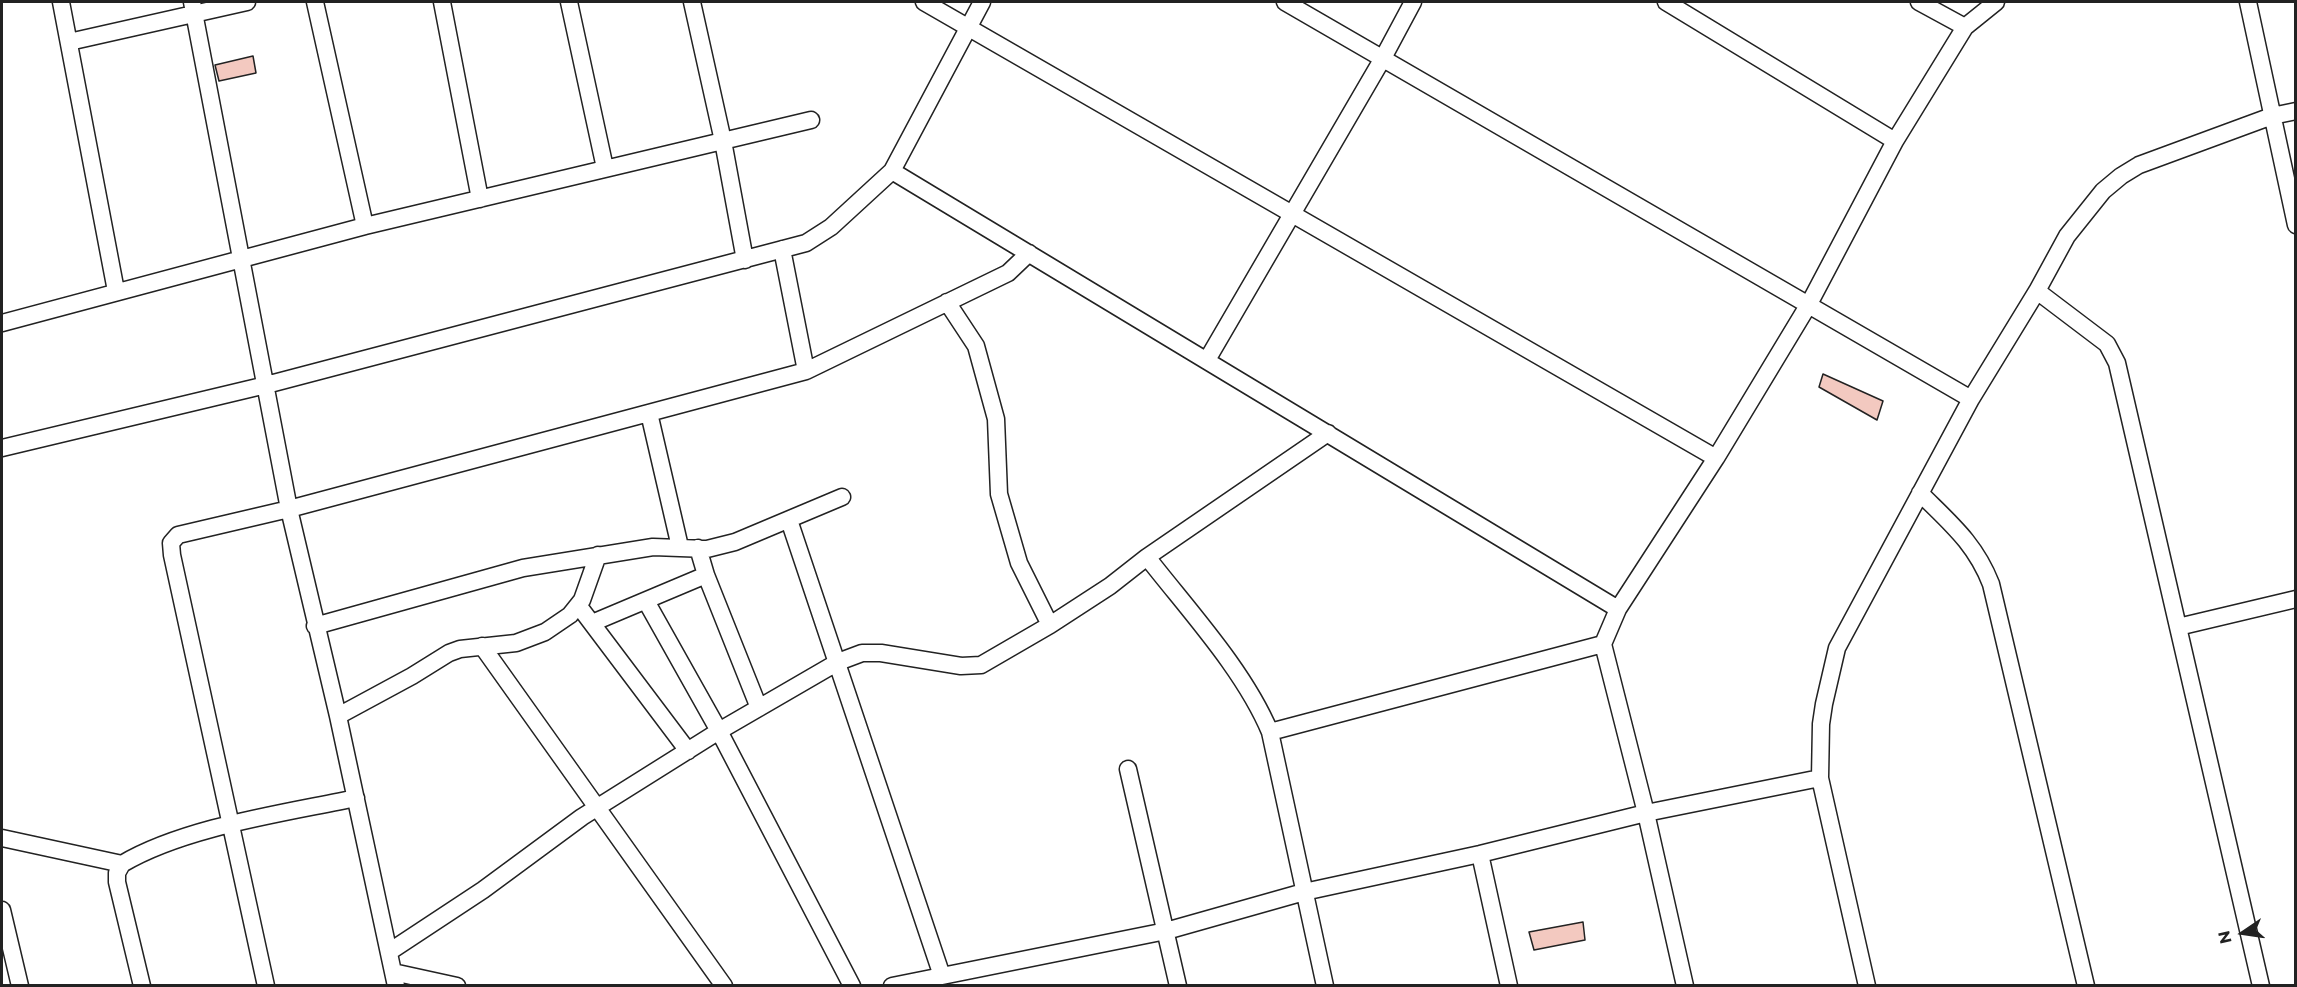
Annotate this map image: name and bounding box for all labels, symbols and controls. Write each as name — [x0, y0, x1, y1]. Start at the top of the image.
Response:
north arrow — [2213, 903, 2273, 963]
text: N — [2214, 929, 2236, 946]

